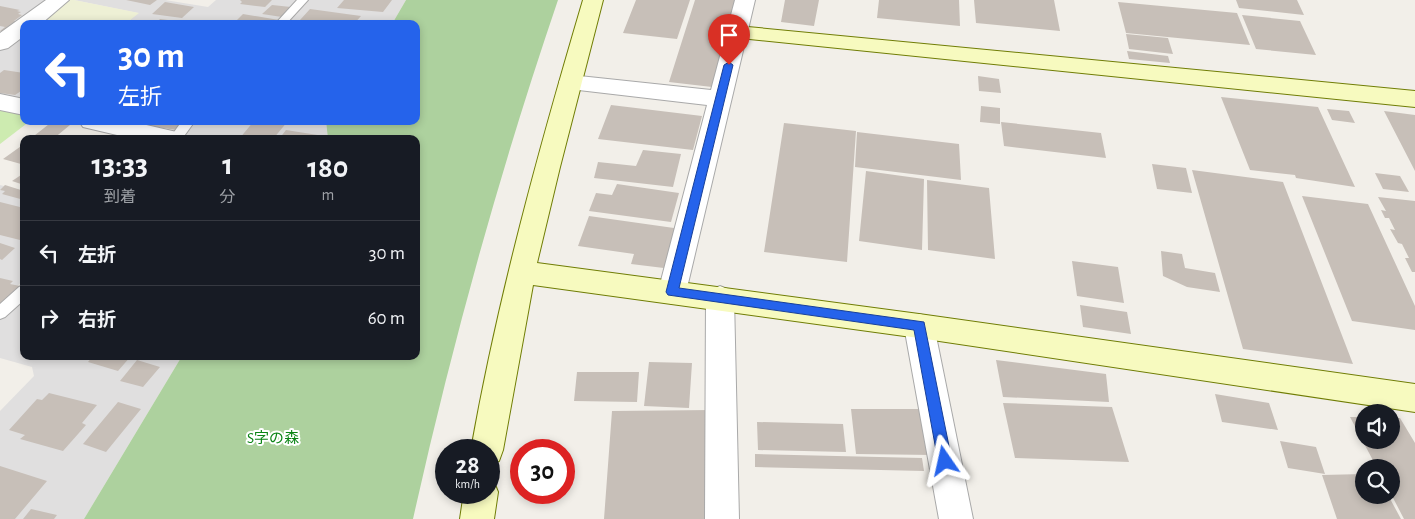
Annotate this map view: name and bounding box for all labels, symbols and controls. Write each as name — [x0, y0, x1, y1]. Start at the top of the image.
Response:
pin — [708, 14, 750, 65]
icon: arrive — [715, 21, 743, 49]
text: 30 m — [118, 39, 185, 74]
icon: left — [35, 40, 100, 105]
text: 左折 — [118, 86, 162, 108]
text: 13:33 — [92, 150, 148, 180]
text: 1 — [222, 150, 233, 180]
text: 180 — [307, 153, 348, 183]
text: m — [321, 187, 334, 203]
text: 到着 — [104, 189, 136, 205]
text: 分 — [220, 189, 236, 205]
icon: left — [35, 239, 63, 267]
text: 30 m — [369, 244, 405, 263]
text: 左折 — [78, 246, 116, 265]
icon: right — [35, 304, 63, 332]
text: 60 m — [368, 309, 405, 328]
text: 右折 — [78, 311, 116, 330]
map controls — [1355, 404, 1400, 504]
button: sound — [1355, 404, 1400, 449]
park label: S字の森 — [247, 430, 299, 446]
position arrow — [918, 434, 970, 486]
speed limit sign: 30 — [510, 439, 575, 504]
text: 28 — [455, 453, 480, 478]
button: search — [1355, 459, 1400, 504]
text: km/h — [455, 478, 480, 490]

